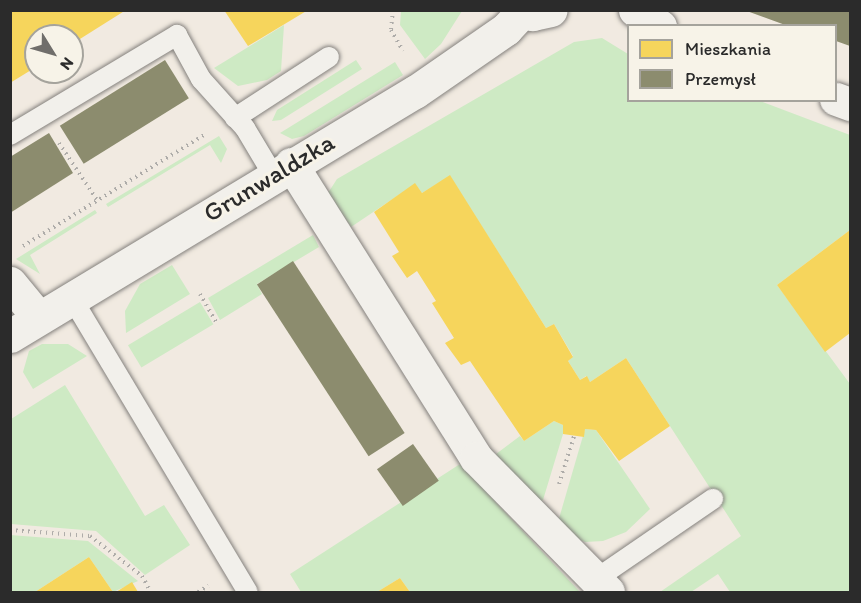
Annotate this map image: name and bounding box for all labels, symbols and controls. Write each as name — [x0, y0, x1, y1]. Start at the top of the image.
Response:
north arrow — [24, 24, 84, 84]
legend — [627, 24, 837, 102]
text: Mieszkania — [685, 38, 771, 60]
text: N — [56, 54, 78, 74]
text: Przemysł — [685, 68, 756, 90]
street label: Grunwaldzka — [198, 127, 340, 229]

